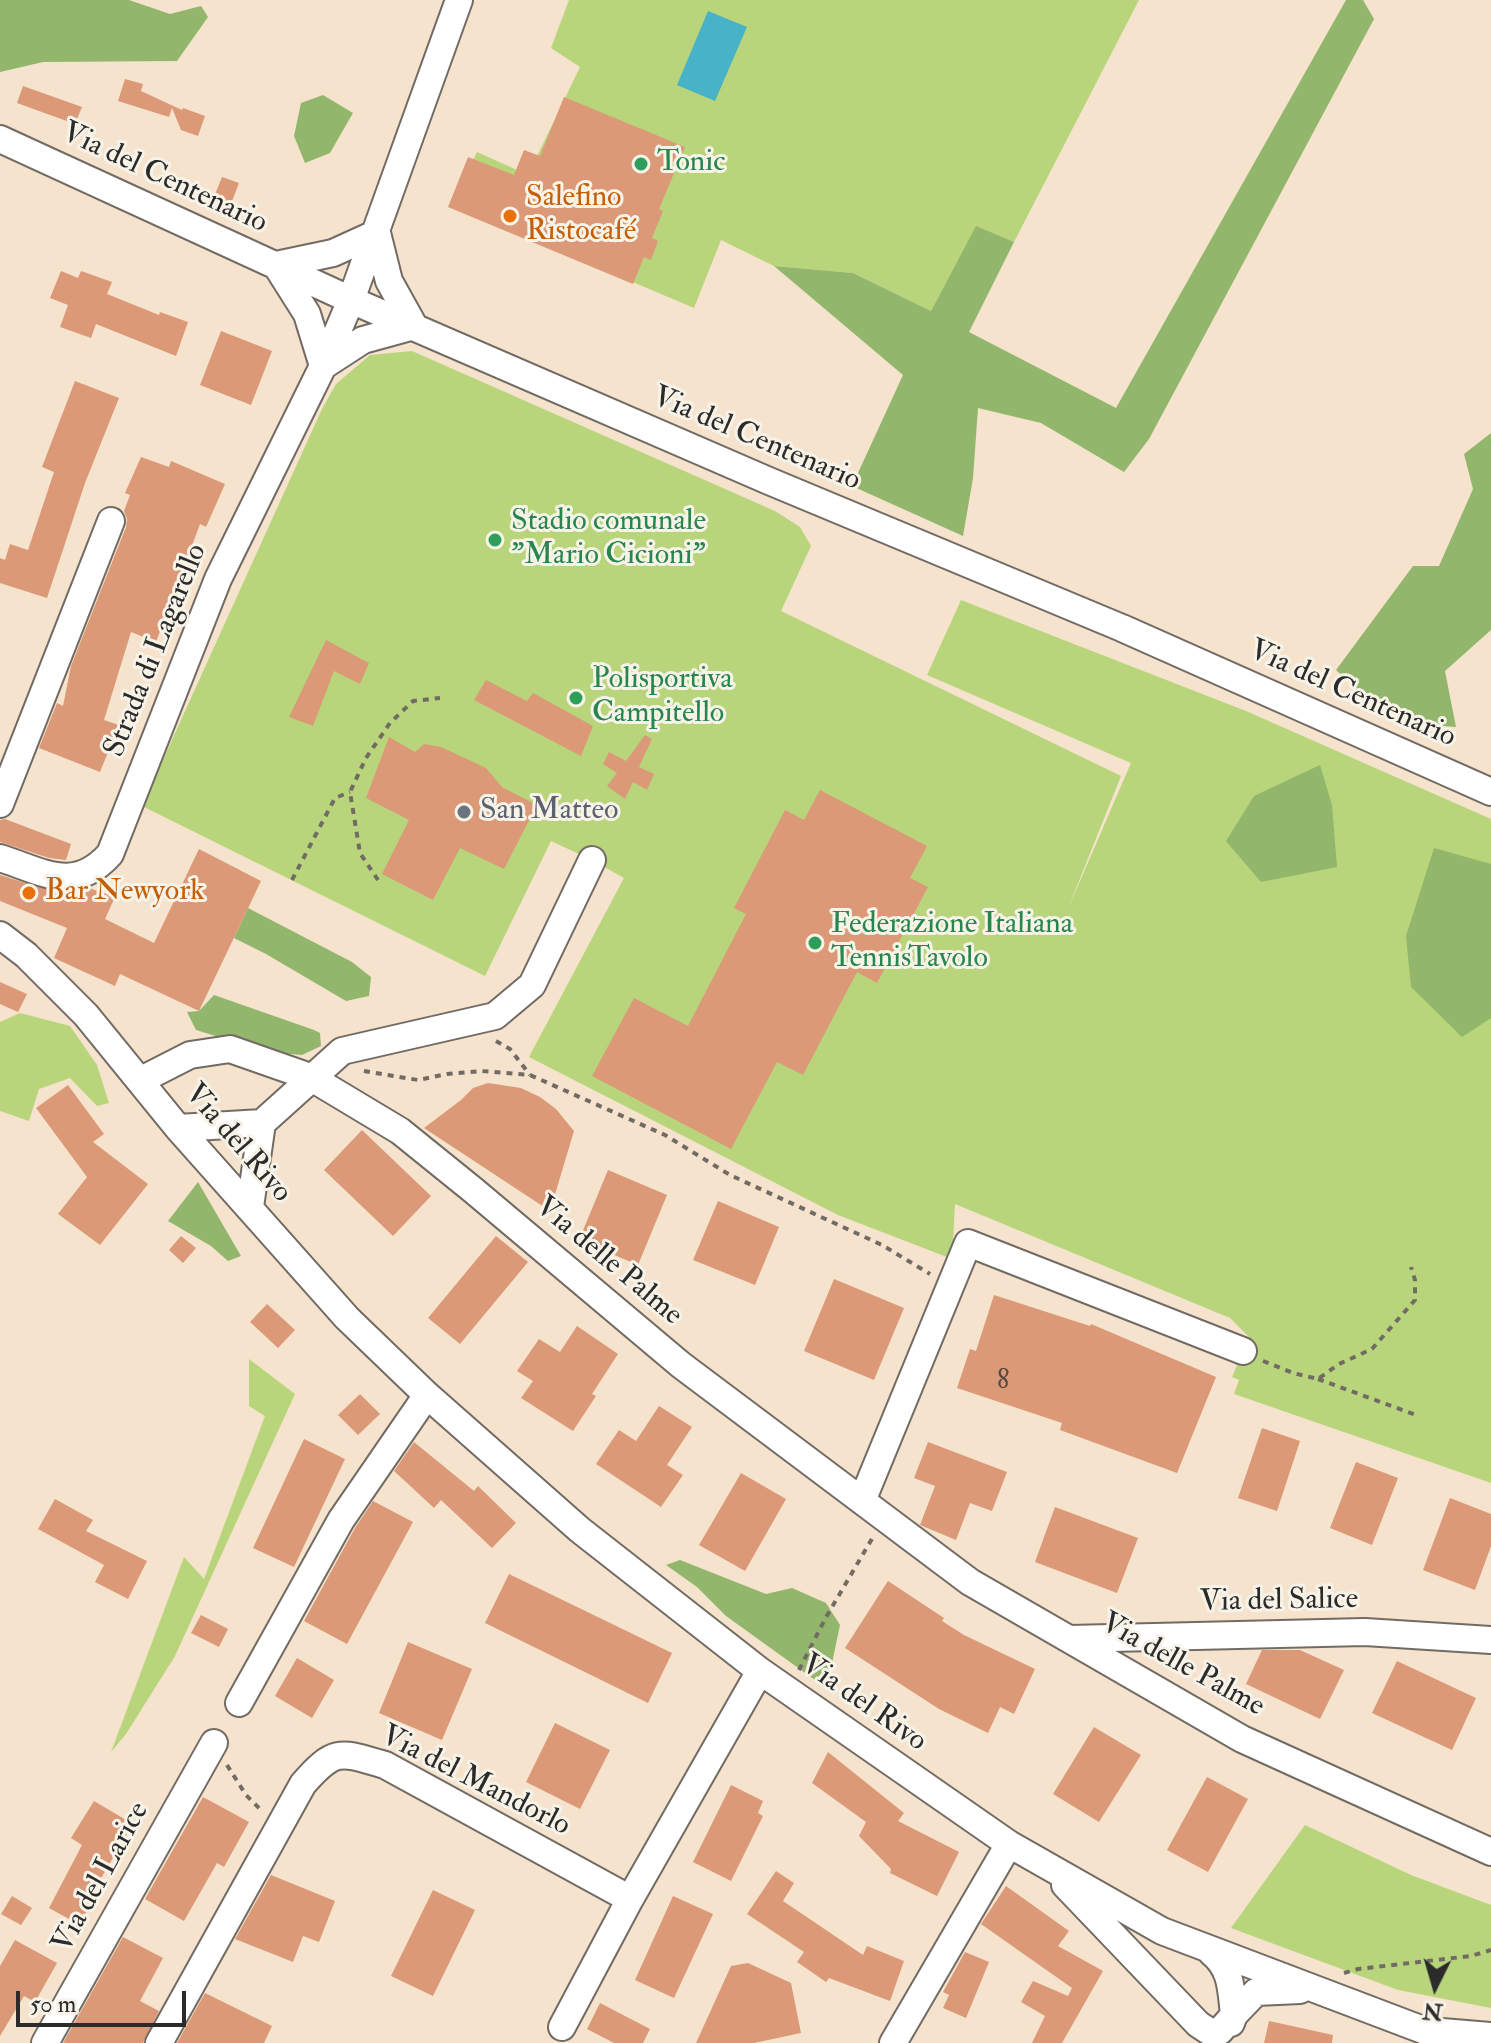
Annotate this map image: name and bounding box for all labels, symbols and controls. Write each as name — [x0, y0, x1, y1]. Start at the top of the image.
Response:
street label: Via del Centenario — [56, 116, 272, 242]
place label: Tonic — [657, 146, 725, 182]
marker: Tonic — [632, 155, 650, 173]
place label: Salefino Ristocafé — [526, 181, 636, 252]
marker: Salefino Ristocafé — [501, 207, 519, 225]
street label: Via del Centenario — [647, 380, 865, 500]
place label: Stadio comunale "Mario Cicioni" — [511, 505, 706, 576]
marker: Stadio comunale "Mario Cicioni" — [486, 531, 504, 549]
street label: Strada di Lagarello — [98, 539, 216, 763]
street label: Via del Centenario — [1243, 633, 1461, 757]
place label: Polisportiva Campitello — [592, 663, 732, 734]
marker: Polisportiva Campitello — [567, 689, 585, 707]
place label: San Matteo — [480, 794, 618, 830]
marker: San Matteo — [455, 803, 473, 821]
place label: Bar Newyork — [45, 875, 205, 911]
marker: Bar Newyork — [20, 884, 38, 902]
place label: Federazione Italiana TennisTavolo — [831, 908, 1073, 978]
marker: Federazione Italiana TennisTavolo — [806, 934, 824, 952]
street label: Via del Rivo — [176, 1077, 298, 1211]
street label: Via delle Palme — [527, 1190, 689, 1334]
house number: 8 — [997, 1366, 1009, 1398]
street label: Via del Salice — [1200, 1583, 1358, 1621]
street label: Via delle Palme — [1094, 1606, 1270, 1726]
street label: Via del Rivo — [793, 1648, 933, 1760]
street label: Via del Mandorlo — [374, 1719, 576, 1845]
street label: Via del Larice — [46, 1796, 158, 1960]
north arrow — [1395, 1947, 1475, 2027]
scale bar — [20, 1975, 190, 2025]
text: 50 m — [30, 1989, 76, 2020]
text: N — [1422, 1996, 1444, 2026]

